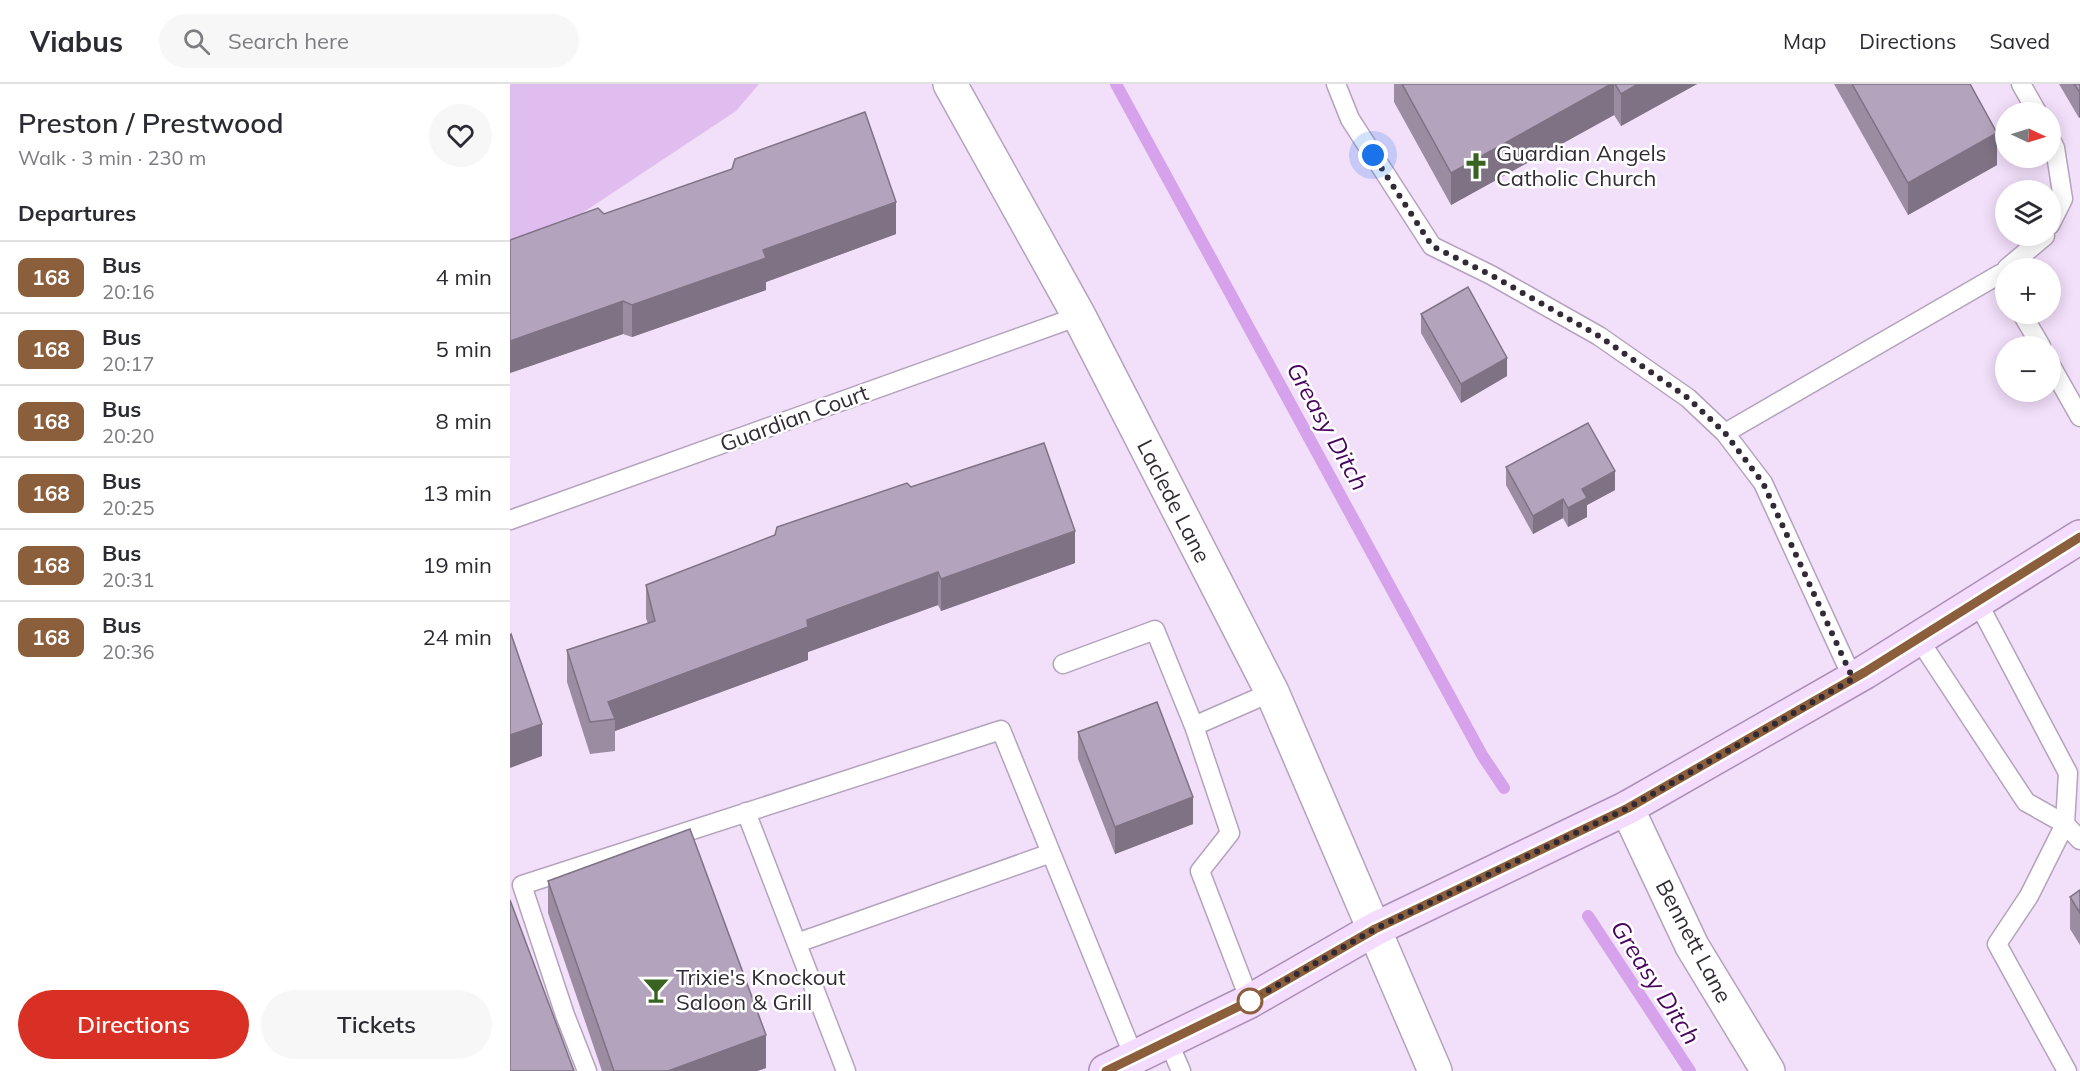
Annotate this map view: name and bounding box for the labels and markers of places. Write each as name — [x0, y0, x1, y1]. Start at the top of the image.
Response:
place label: Guardian Angels Catholic Church — [1496, 139, 1667, 192]
church icon: Guardian Angels Catholic Church — [1461, 151, 1491, 181]
place label: Trixie's Knockout Saloon & Grill — [676, 963, 846, 1016]
bar icon: Trixie's Knockout Saloon & Grill — [641, 975, 671, 1005]
unlabelled marker — [1237, 988, 1263, 1014]

